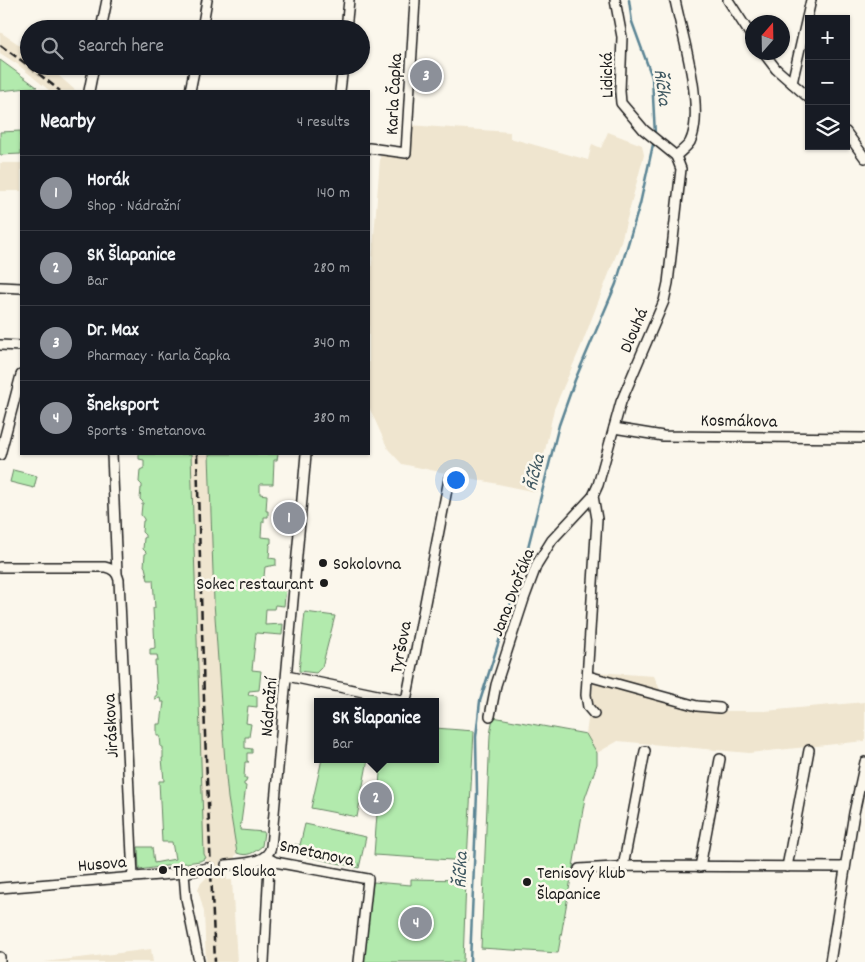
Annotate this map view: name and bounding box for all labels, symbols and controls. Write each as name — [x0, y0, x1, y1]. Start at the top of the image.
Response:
north arrow — [745, 15, 790, 60]
map controls — [805, 15, 850, 150]
button: + — [805, 15, 850, 60]
search box — [20, 20, 370, 75]
icon: search — [38, 34, 66, 62]
text: Search here — [78, 34, 164, 61]
street label: Karla Čapka — [381, 52, 410, 136]
street label: Lidická — [596, 52, 621, 98]
pin: 3 — [410, 57, 442, 95]
button: − — [805, 60, 850, 105]
water label: Říčka — [645, 68, 677, 109]
button: layers — [805, 105, 850, 150]
text: Nearby — [40, 108, 95, 138]
text: 4 results — [297, 111, 350, 134]
text: Horák — [87, 168, 130, 195]
text: 1 — [54, 182, 58, 205]
text: 140 m — [316, 182, 350, 205]
text: Shop · Nádražní — [87, 195, 180, 218]
text: SK Šlapanice — [87, 243, 176, 270]
text: 2 — [53, 257, 60, 280]
text: 280 m — [313, 257, 350, 280]
text: Bar — [87, 270, 108, 293]
street label: Dlouhá — [615, 305, 656, 357]
text: Dr. Max — [87, 318, 138, 345]
text: 3 — [52, 332, 60, 355]
text: 340 m — [313, 332, 350, 355]
text: Pharmacy · Karla Čapka — [87, 345, 230, 368]
text: Šneksport — [87, 393, 159, 420]
text: 4 — [53, 407, 59, 430]
text: 380 m — [313, 407, 350, 430]
street label: Kosmákova — [700, 409, 778, 436]
text: Sports · Smetanova — [87, 420, 205, 443]
water label: Říčka — [519, 451, 554, 494]
your location — [443, 467, 469, 493]
pin: 1 — [273, 499, 305, 537]
street label: Jana Dvořáka — [486, 545, 543, 640]
place label: Sokolovna — [333, 553, 401, 578]
marker: Sokolovna — [317, 557, 329, 569]
place label: Sokec restaurant — [196, 573, 314, 598]
marker: Sokec restaurant — [318, 577, 330, 589]
street label: Tyršova — [385, 619, 420, 676]
street label: Nádražní — [255, 675, 286, 738]
street label: Jiráskova — [98, 692, 127, 759]
popup — [314, 698, 439, 763]
text: SK Šlapanice — [332, 706, 421, 733]
text: Bar — [332, 733, 353, 756]
pin: 2 — [360, 779, 392, 817]
street label: Smetanova — [277, 834, 357, 875]
water label: Říčka — [448, 850, 477, 889]
street label: Husova — [77, 851, 128, 880]
place label: Theodor Slouka — [173, 860, 276, 885]
place label: Tenisový klub Šlapanice — [537, 862, 626, 908]
marker: Theodor Slouka — [157, 864, 169, 876]
marker: Tenisový klub Šlapanice — [521, 876, 533, 888]
pin: 4 — [400, 904, 432, 942]

